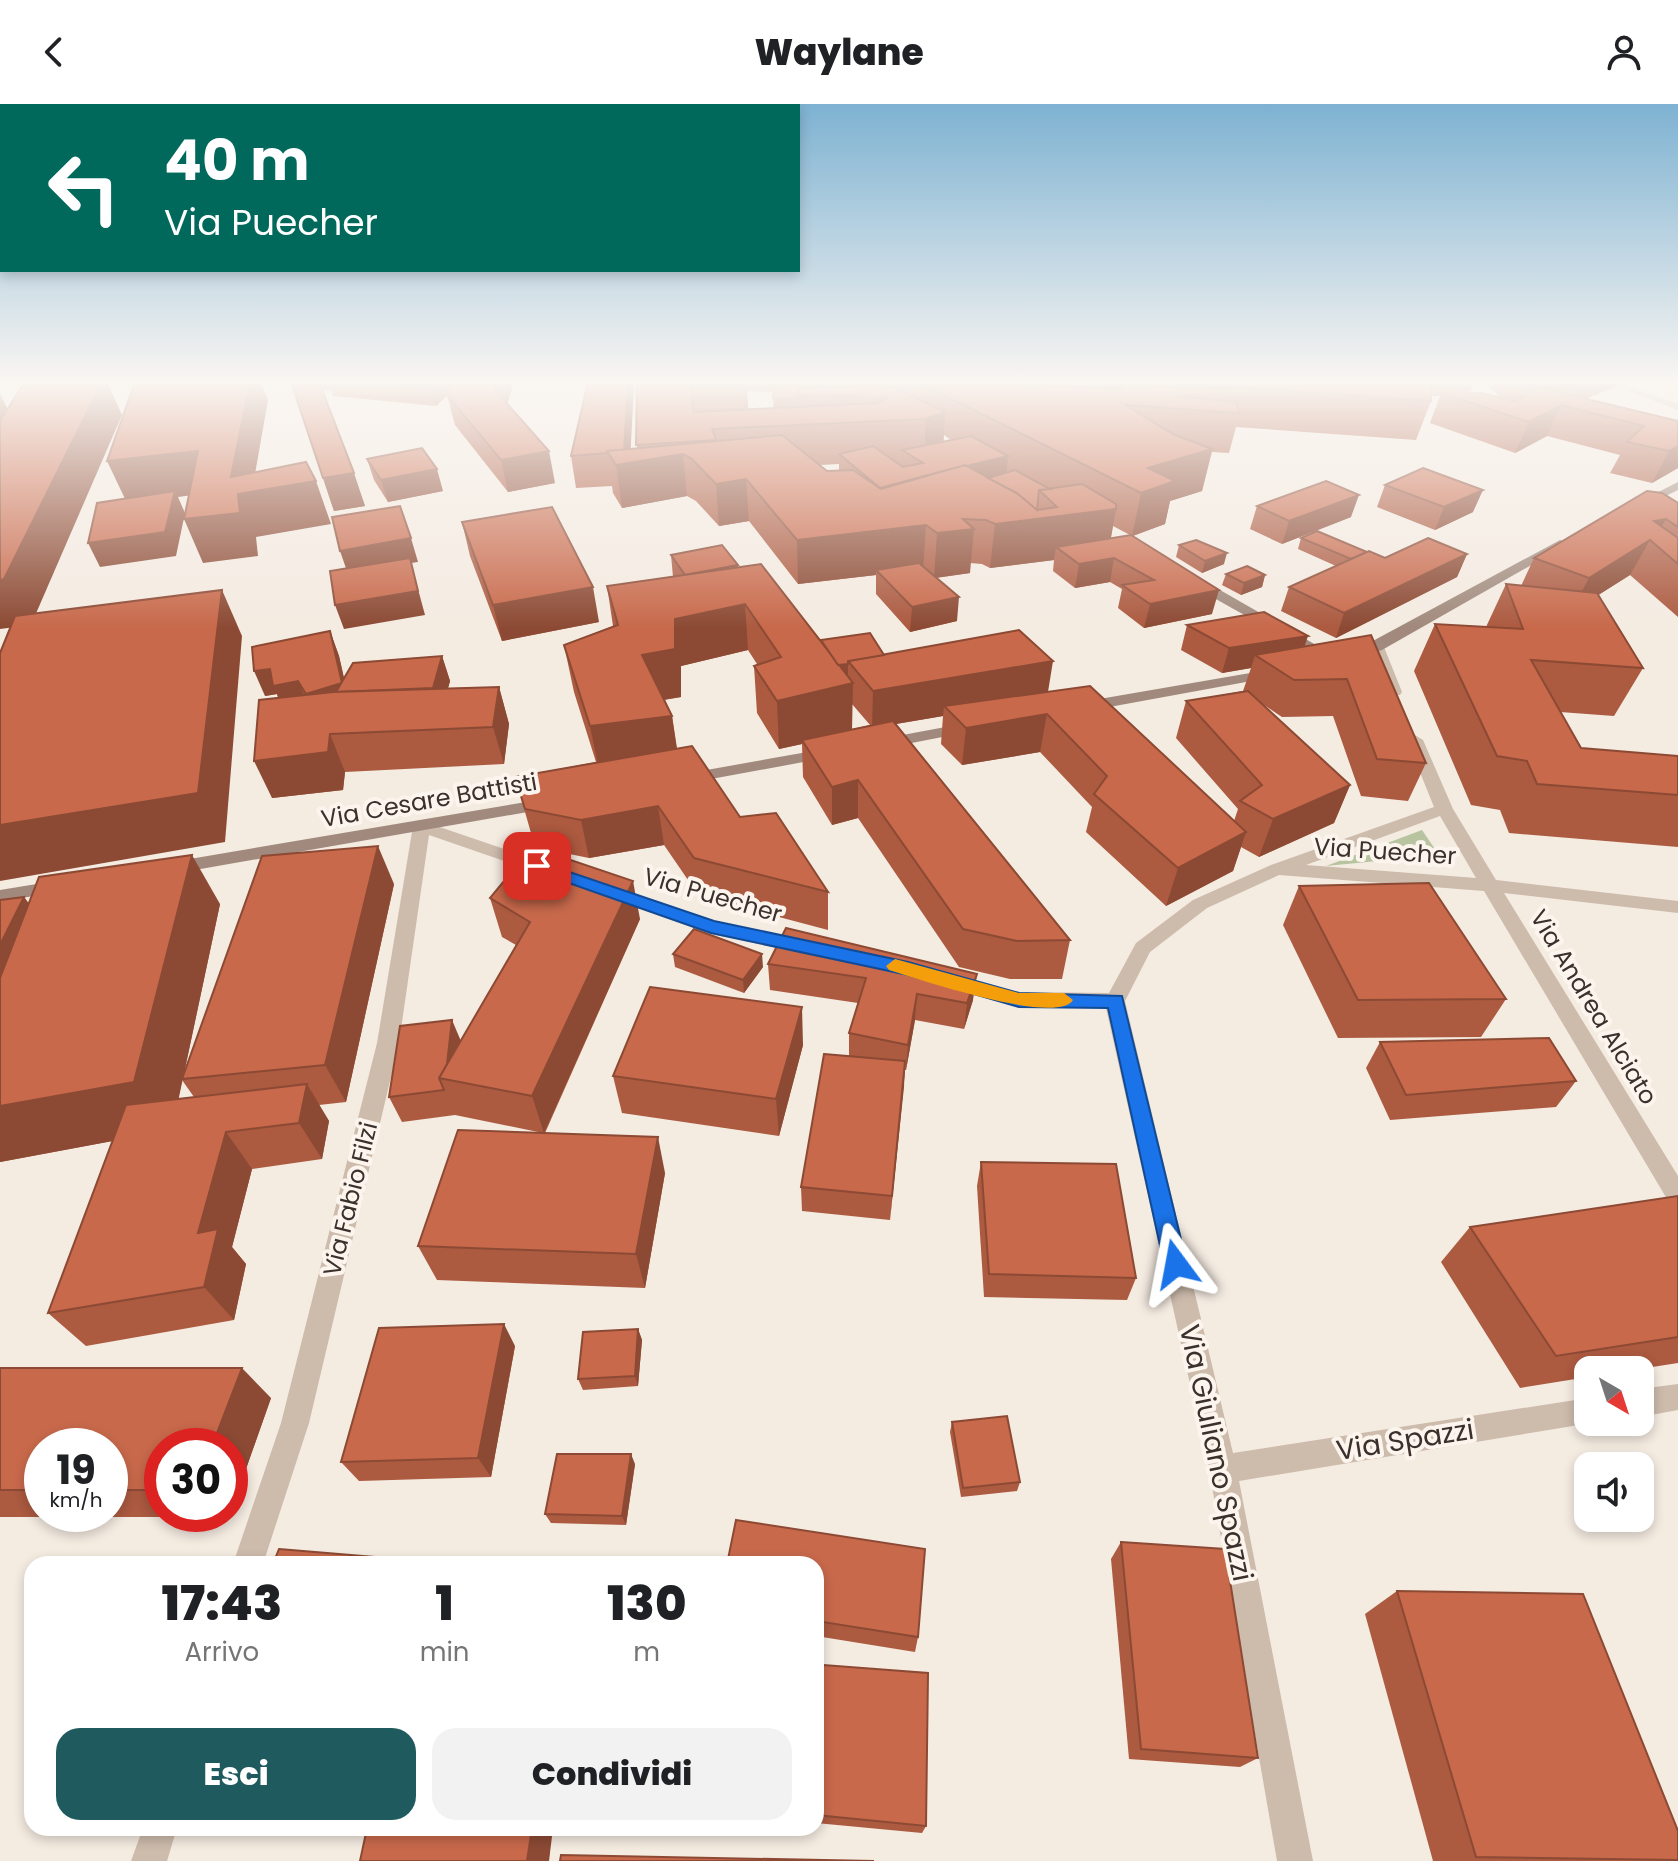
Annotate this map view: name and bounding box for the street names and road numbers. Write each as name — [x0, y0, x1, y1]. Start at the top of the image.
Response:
street label: Via Cesare Battisti — [318, 765, 540, 835]
street label: Via Puecher — [1313, 830, 1457, 872]
street label: Via Puecher — [640, 859, 786, 931]
street label: Via Andrea Alciato — [1523, 903, 1665, 1111]
street label: Via Fabio Filzi — [315, 1118, 385, 1280]
street label: Via Giuliano Spazzi — [1170, 1321, 1262, 1585]
street label: Via Spazzi — [1333, 1410, 1477, 1470]

